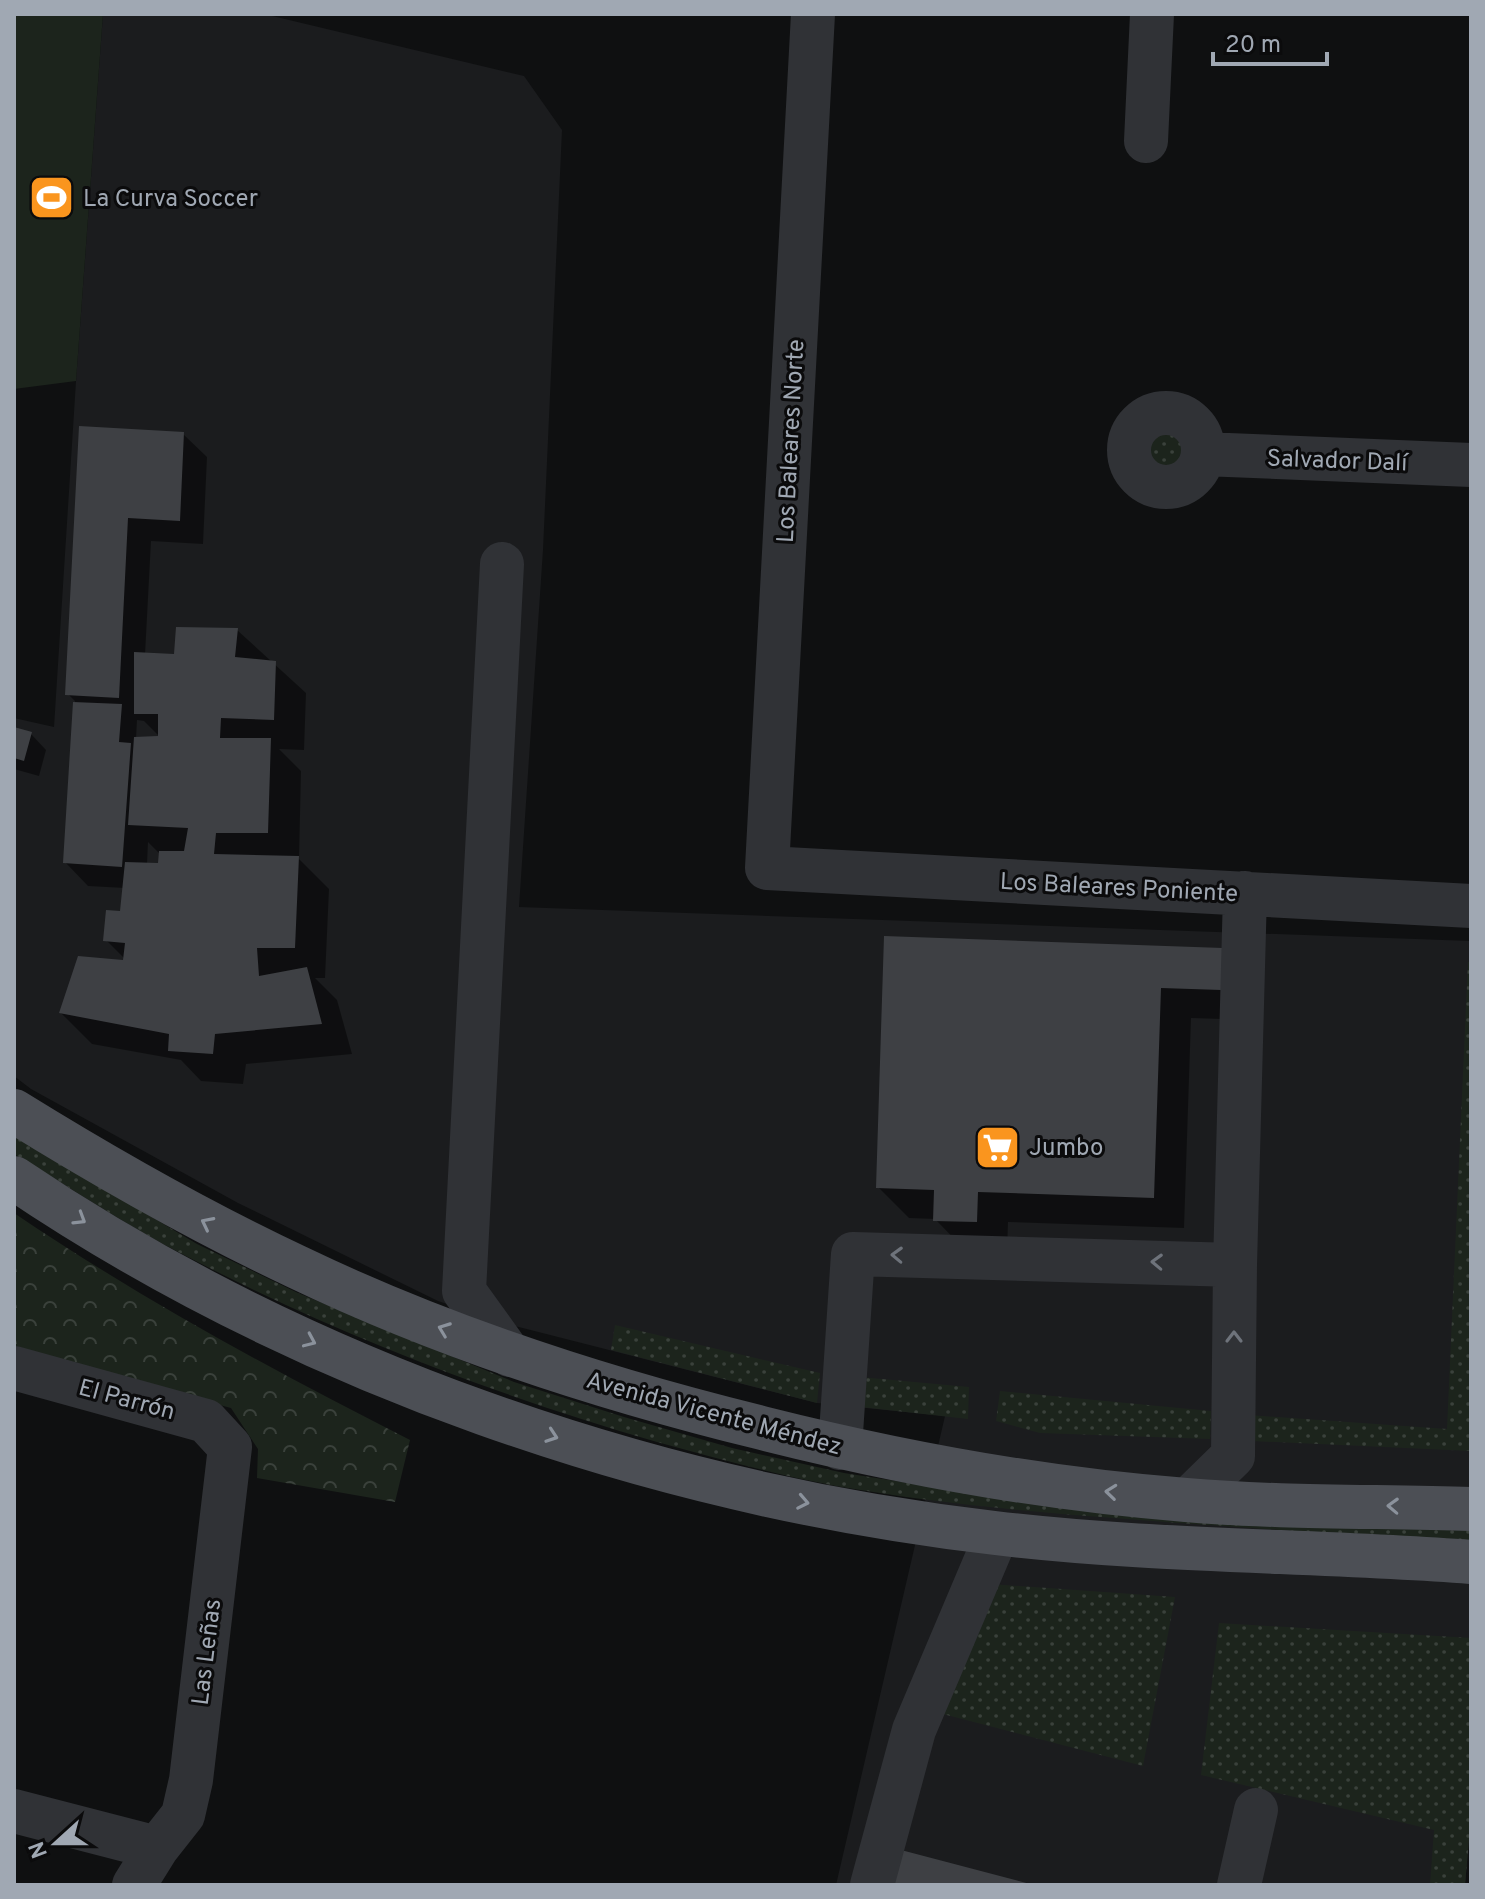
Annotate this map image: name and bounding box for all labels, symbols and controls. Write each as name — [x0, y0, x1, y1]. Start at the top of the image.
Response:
scale bar — [1213, 16, 1327, 66]
text: 20 m — [1225, 31, 1281, 61]
sports icon: La Curva Soccer — [28, 174, 76, 222]
place label: La Curva Soccer — [83, 185, 258, 215]
street label: Los Baleares Norte — [772, 338, 812, 544]
street label: Salvador Dalí — [1266, 445, 1410, 480]
street label: Los Baleares Poniente — [999, 868, 1239, 910]
supermarket icon: Jumbo — [974, 1123, 1022, 1171]
place label: Jumbo — [1029, 1134, 1103, 1164]
one-way arrow — [71, 1210, 86, 1225]
one-way arrow — [201, 1217, 216, 1232]
one-way arrow — [890, 1247, 903, 1264]
one-way arrow — [1150, 1254, 1163, 1271]
one-way arrow — [438, 1322, 452, 1339]
one-way arrow — [1225, 1330, 1243, 1343]
one-way arrow — [301, 1331, 316, 1347]
street label: Avenida Vicente Méndez — [583, 1366, 844, 1463]
street label: El Parrón — [75, 1374, 178, 1428]
one-way arrow — [544, 1426, 558, 1442]
one-way arrow — [1104, 1484, 1117, 1501]
one-way arrow — [796, 1493, 809, 1510]
one-way arrow — [1386, 1498, 1399, 1515]
street label: Las Leñas — [187, 1597, 229, 1707]
north arrow — [16, 1803, 96, 1883]
text: N — [24, 1837, 55, 1861]

